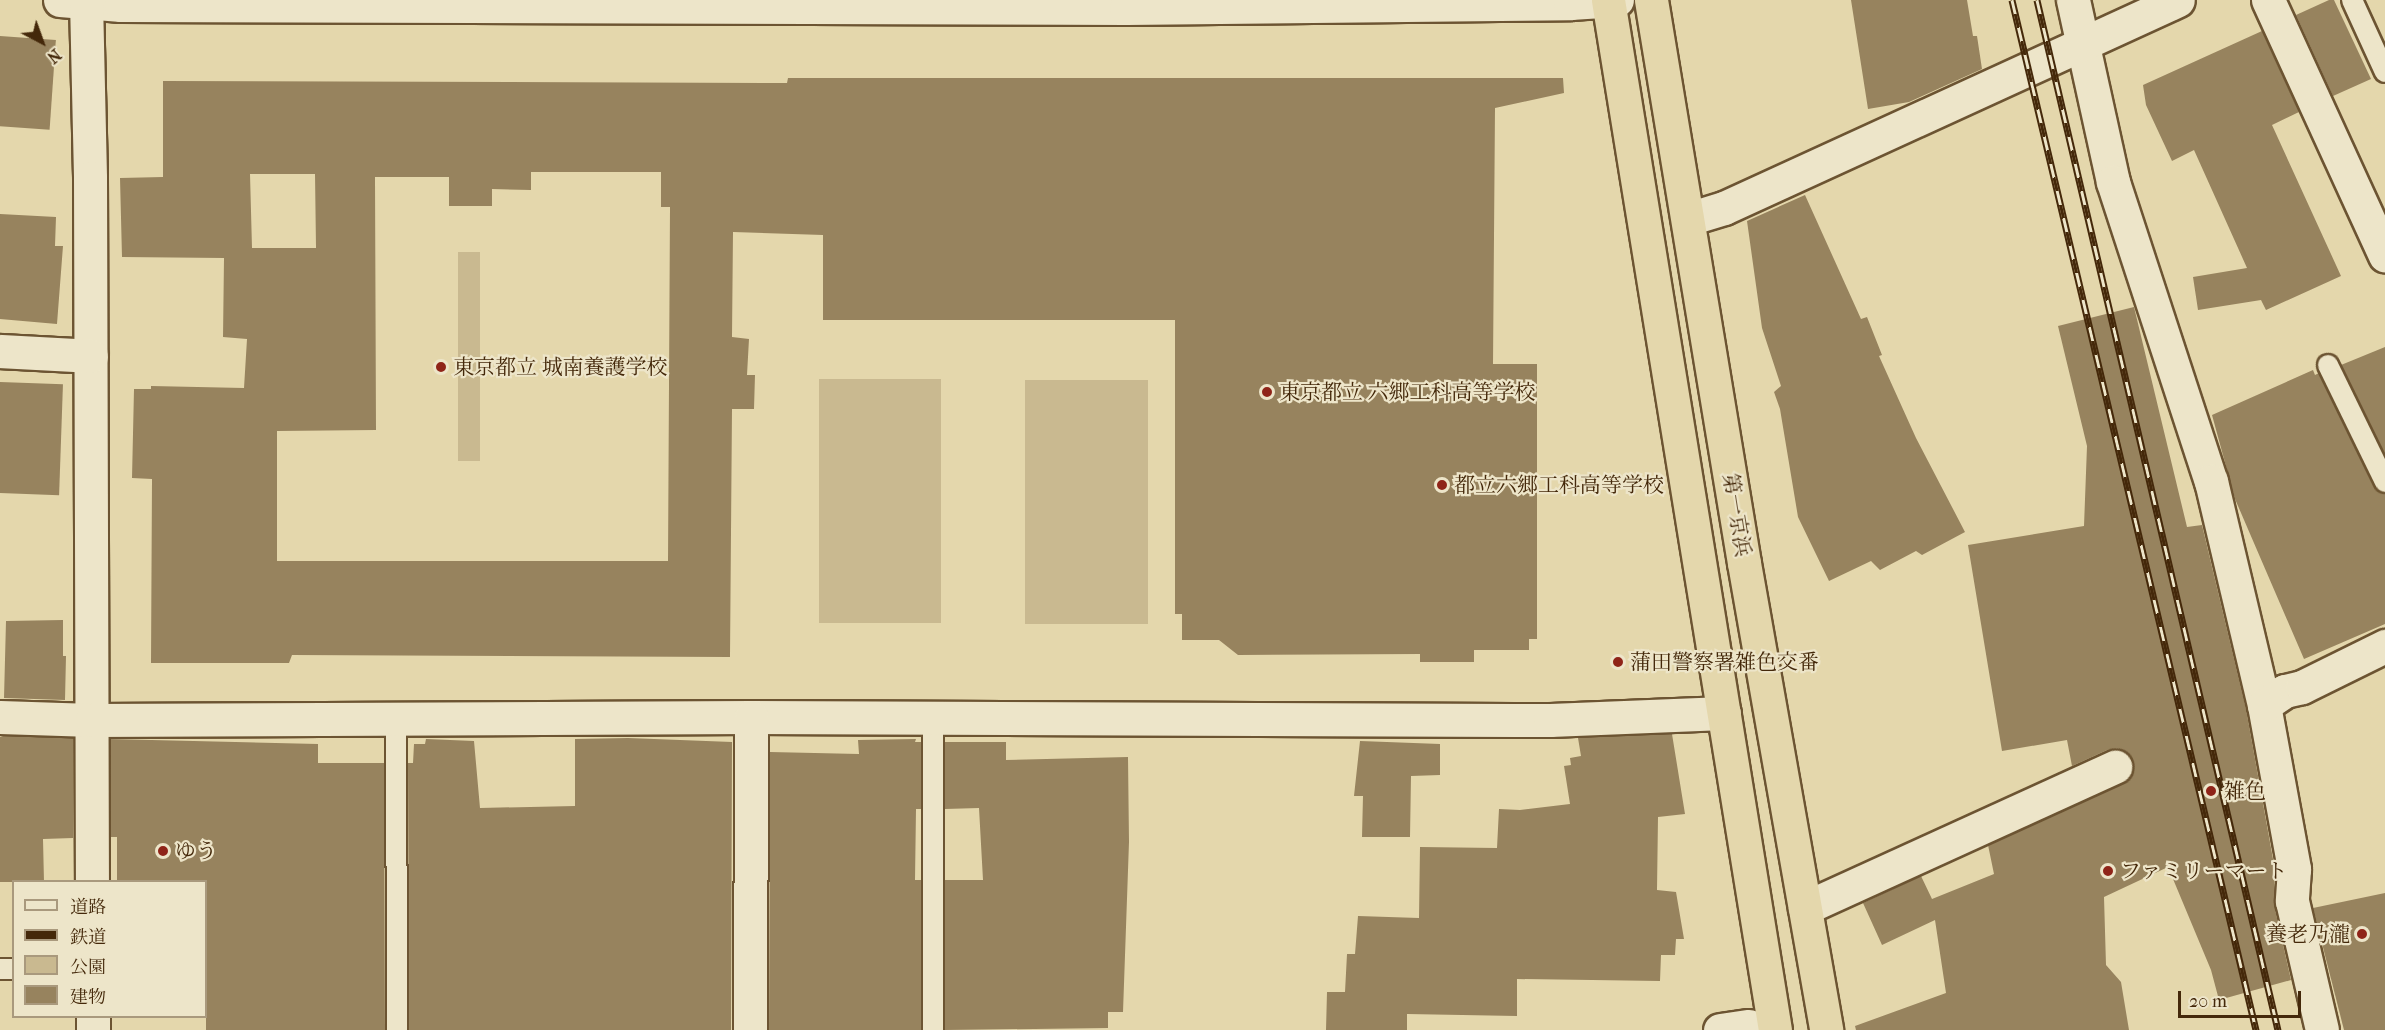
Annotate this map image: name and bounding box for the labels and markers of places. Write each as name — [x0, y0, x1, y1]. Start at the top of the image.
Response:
place label: 東京都立 城南養護学校 — [453, 354, 668, 380]
marker: 東京都立 城南養護学校 — [434, 360, 448, 374]
place label: 東京都立 六郷工科高等学校 — [1279, 379, 1536, 405]
marker: 東京都立 六郷工科高等学校 — [1260, 385, 1274, 399]
place label: 都立六郷工科高等学校 — [1454, 472, 1664, 498]
marker: 都立六郷工科高等学校 — [1435, 478, 1449, 492]
place label: 蒲田警察署雑色交番 — [1630, 649, 1819, 675]
marker: 蒲田警察署雑色交番 — [1611, 655, 1625, 669]
place label: 雑色 — [2224, 778, 2266, 804]
marker: 雑色 — [2202, 782, 2220, 800]
place label: ゆう — [175, 838, 217, 864]
marker: ゆう — [156, 844, 170, 858]
place label: ファミリーマート — [2120, 858, 2288, 884]
marker: ファミリーマート — [2101, 864, 2115, 878]
place label: 養老乃瀧 — [2266, 921, 2350, 947]
marker: 養老乃瀧 — [2355, 927, 2369, 941]

